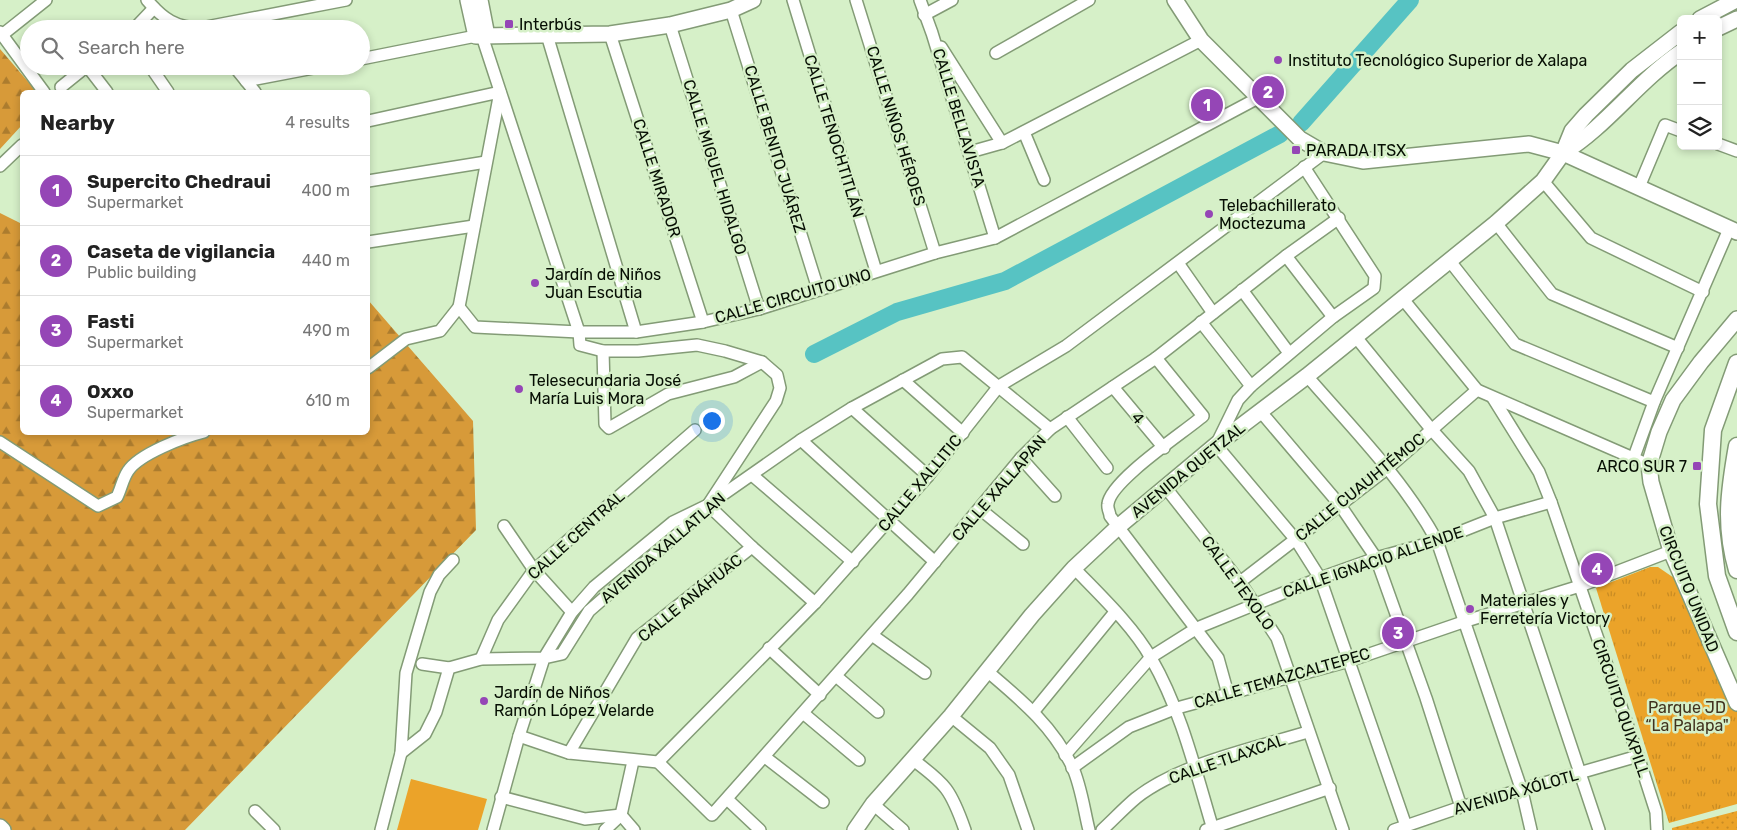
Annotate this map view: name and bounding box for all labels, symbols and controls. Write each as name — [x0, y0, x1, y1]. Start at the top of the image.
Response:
place label: Interbús — [519, 15, 582, 34]
map controls — [1677, 15, 1722, 150]
button: + — [1677, 15, 1722, 60]
marker: Interbús — [503, 18, 515, 30]
search box — [20, 20, 370, 75]
icon: search — [38, 34, 66, 62]
text: Search here — [78, 36, 185, 59]
street label: CALLE NIÑOS HÉROES — [863, 44, 929, 208]
street label: CALLE BELLAVISTA — [929, 46, 989, 190]
place label: Instituto Tecnológico Superior de Xalapa — [1288, 51, 1587, 70]
street label: CALLE TENOCHTITLÁN — [800, 52, 868, 220]
marker: Instituto Tecnológico Superior de Xalapa — [1272, 54, 1284, 66]
button: − — [1677, 60, 1722, 105]
street label: CALLE BENITO JUÁREZ — [740, 63, 810, 235]
pin: 2 — [1252, 73, 1284, 111]
street label: CALLE MIGUEL HIDALGO — [679, 77, 751, 257]
pin: 1 — [1191, 86, 1223, 124]
button: layers — [1677, 105, 1722, 150]
text: Nearby — [40, 110, 115, 135]
text: 4 results — [285, 113, 350, 132]
street label: CALLE MIRADOR — [629, 116, 685, 240]
place label: PARADA ITSX — [1306, 141, 1406, 160]
marker: PARADA ITSX — [1290, 144, 1302, 156]
text: Supercito Chedraui — [87, 170, 271, 193]
text: 1 — [52, 181, 60, 200]
text: 400 m — [302, 181, 350, 200]
text: Supermarket — [87, 193, 183, 212]
place label: Telebachillerato Moctezuma — [1219, 196, 1336, 233]
marker: Telebachillerato Moctezuma — [1203, 208, 1215, 220]
text: Caseta de vigilancia — [87, 240, 275, 263]
text: 2 — [51, 251, 61, 270]
text: 440 m — [302, 251, 350, 270]
text: Public building — [87, 263, 197, 282]
place label: Jardín de Niños Juan Escutia — [545, 265, 661, 302]
street label: CALLE CIRCUITO UNO — [713, 265, 873, 327]
marker: Jardín de Niños Juan Escutia — [529, 277, 541, 289]
text: Fasti — [87, 310, 134, 333]
text: 3 — [51, 321, 61, 340]
text: 490 m — [302, 321, 350, 340]
text: Supermarket — [87, 333, 183, 352]
place label: Telesecundaria José María Luis Mora — [529, 371, 681, 408]
text: Oxxo — [87, 380, 134, 403]
marker: Telesecundaria José María Luis Mora — [513, 383, 525, 395]
text: 4 — [51, 391, 61, 410]
text: 610 m — [306, 391, 350, 410]
text: Supermarket — [87, 403, 183, 422]
your location — [699, 408, 725, 434]
street label: 4 — [1128, 408, 1149, 428]
street label: AVENIDA QUETZAL — [1127, 418, 1249, 522]
street label: CALLE CUAUHTÉMOC — [1292, 429, 1428, 545]
street label: CALLE XALLITIC — [874, 431, 966, 535]
street label: CALLE XALLAPAN — [948, 431, 1050, 545]
place label: ARCO SUR 7 — [1597, 457, 1687, 476]
marker: ARCO SUR 7 — [1691, 460, 1703, 472]
street label: CALLE CENTRAL — [524, 487, 628, 583]
street label: AVENIDA XALLATLAN — [597, 489, 729, 607]
street label: CALLE IGNACIO ALLENDE — [1280, 522, 1466, 602]
street label: CIRCUITO UNIDAD — [1655, 523, 1723, 655]
street label: CALLE TEXOLO — [1197, 532, 1279, 634]
street label: CALLE ANÁHUAC — [634, 550, 746, 646]
pin: 4 — [1581, 550, 1613, 588]
place label: Materiales y Ferretería Victory — [1480, 591, 1610, 628]
marker: Materiales y Ferretería Victory — [1464, 603, 1476, 615]
pin: 3 — [1382, 614, 1414, 652]
street label: CIRCUITO QUIXPILL — [1588, 636, 1654, 780]
street label: CALLE TEMAZCALTEPEC — [1192, 644, 1372, 712]
place label: Jardín de Niños Ramón López Velarde — [494, 683, 654, 720]
marker: Jardín de Niños Ramón López Velarde — [478, 695, 490, 707]
park label: Parque JD “La Palapa" — [1645, 698, 1729, 735]
street label: CALLE TLAXCAL — [1166, 730, 1288, 788]
street label: AVENIDA XÓLOTL — [1451, 764, 1581, 819]

